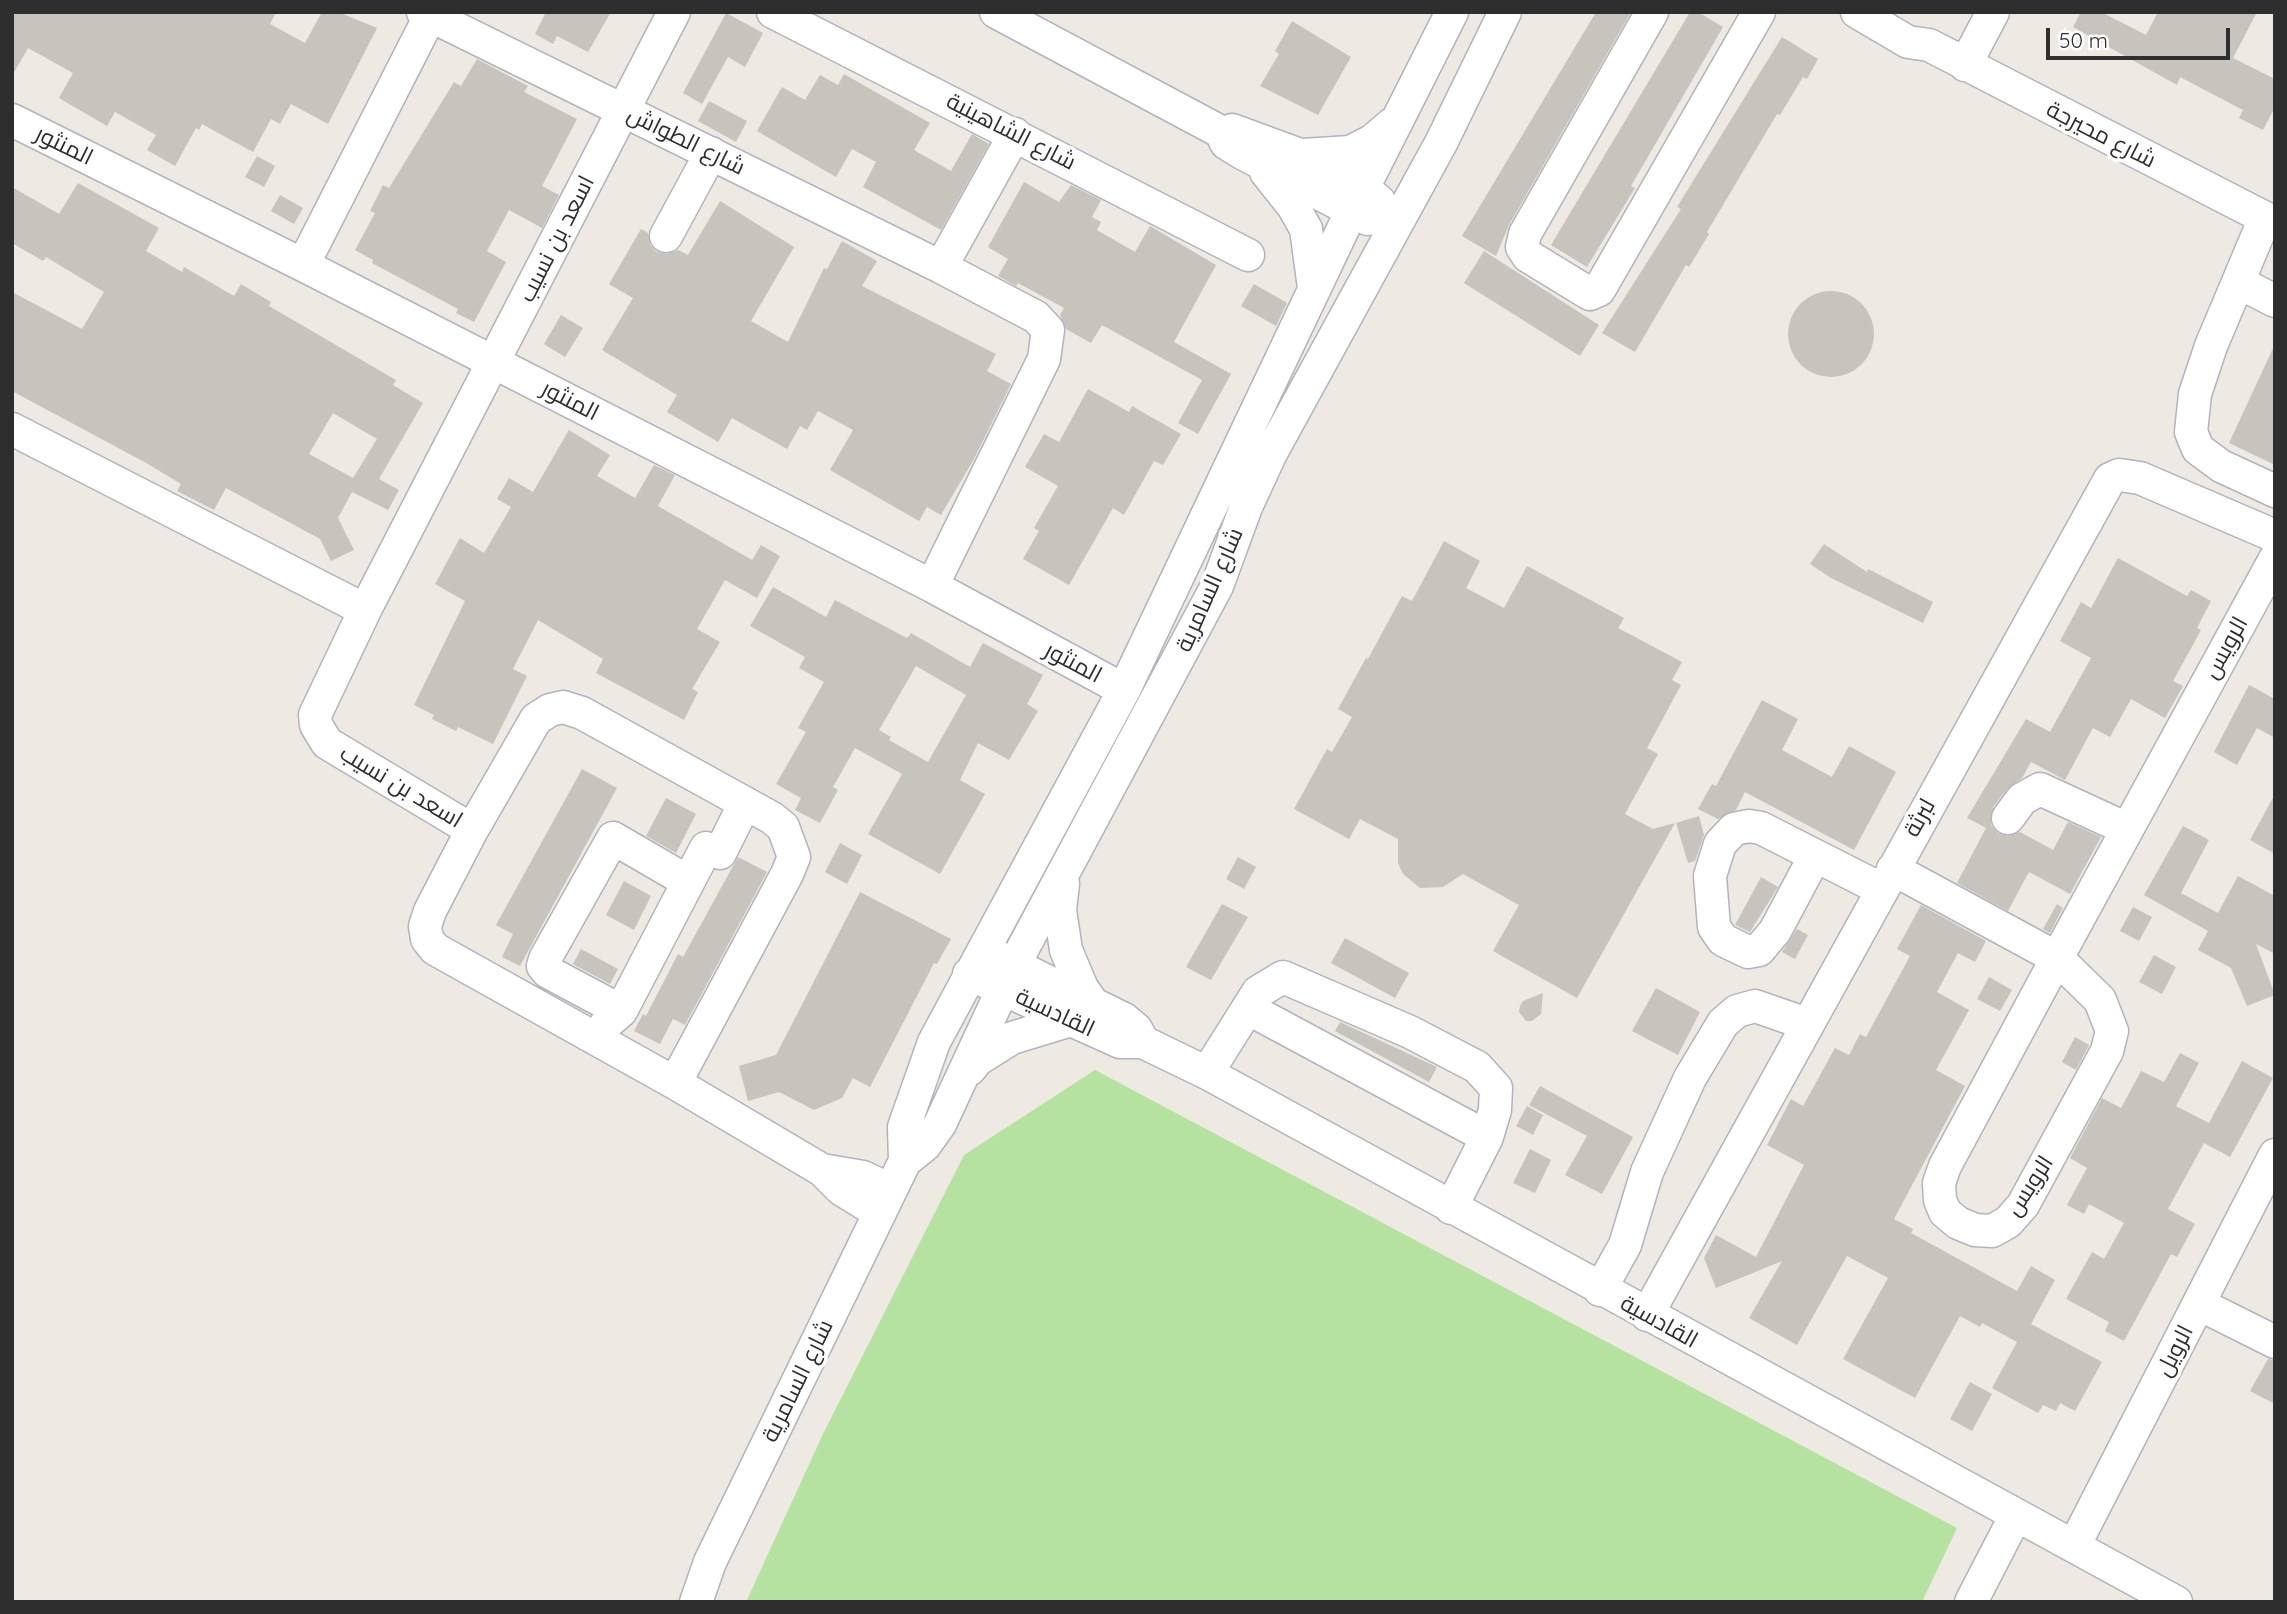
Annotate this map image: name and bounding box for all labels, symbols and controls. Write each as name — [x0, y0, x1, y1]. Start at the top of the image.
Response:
scale bar — [2049, 14, 2233, 58]
text: 50 m — [2059, 27, 2108, 53]
street label: شارع الشاهينية — [942, 88, 1080, 176]
street label: شارع محيرجة — [2042, 96, 2160, 174]
street label: شارع الطواش — [622, 101, 750, 181]
street label: المنثور — [31, 120, 97, 172]
street label: اسعد بن نسيب — [513, 171, 601, 307]
street label: المنثور — [537, 375, 603, 427]
street label: شارع السامرية — [1170, 524, 1250, 656]
street label: الرويس — [2198, 612, 2254, 684]
street label: المنثور — [1040, 637, 1106, 689]
street label: اسعد بن نسيب — [335, 740, 467, 834]
street label: لبرثة — [1898, 794, 1942, 842]
street label: القادسية — [1011, 983, 1099, 1043]
street label: الرويس — [2000, 1150, 2060, 1222]
street label: القادسية — [1615, 1290, 1703, 1354]
street label: شارع السامرية — [756, 1315, 840, 1447]
street label: الرويل — [2150, 1321, 2200, 1381]

